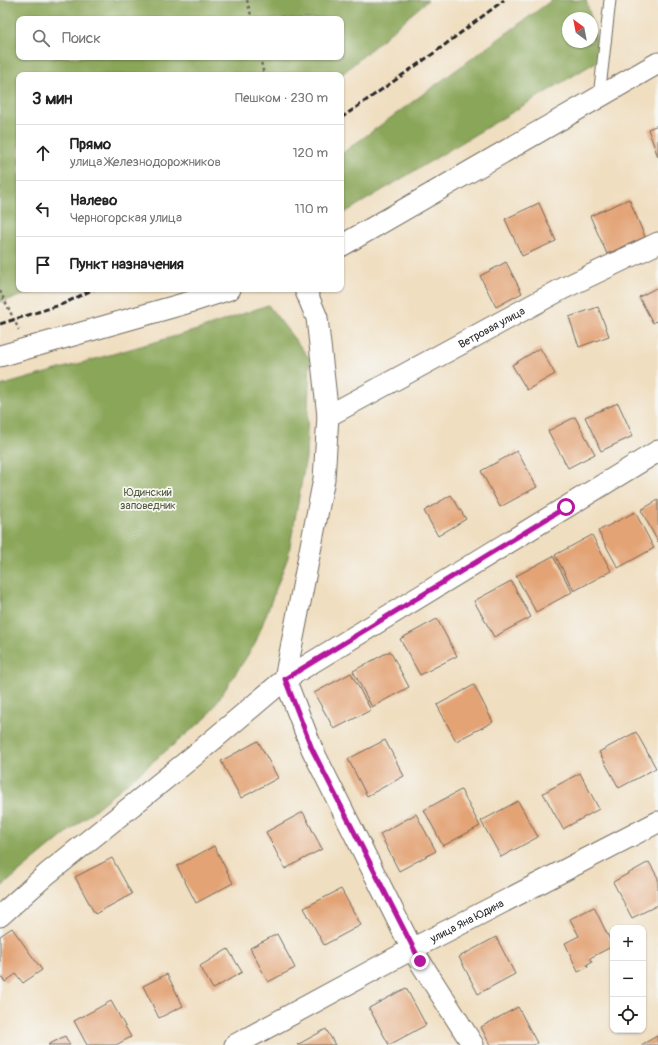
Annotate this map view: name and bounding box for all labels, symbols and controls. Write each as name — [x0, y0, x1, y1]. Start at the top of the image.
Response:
north arrow — [562, 12, 598, 48]
search box — [16, 16, 344, 60]
icon: search — [30, 27, 52, 49]
text: Поиск — [62, 29, 101, 48]
text: 3 мин — [32, 88, 72, 109]
text: Пешком · 230 m — [235, 90, 328, 106]
text: Прямо — [70, 135, 111, 154]
icon: ahead — [32, 142, 54, 164]
text: 120 m — [292, 145, 328, 161]
text: улица Железнодорожников — [70, 154, 221, 170]
text: Налево — [70, 191, 117, 210]
icon: left — [32, 198, 54, 220]
text: 110 m — [295, 201, 328, 217]
text: Черногорская улица — [70, 210, 182, 226]
icon: arrive — [32, 254, 54, 276]
text: Пункт назначения — [70, 255, 184, 274]
street label: Ветровая улица — [456, 304, 527, 351]
park label: Юдинский заповедник — [120, 486, 176, 512]
route start — [557, 498, 575, 516]
street label: улица Яна Юдина — [427, 896, 506, 946]
map controls — [610, 925, 646, 1033]
button: + — [610, 925, 646, 961]
route end — [411, 952, 429, 970]
button: − — [610, 961, 646, 997]
button: locate — [610, 997, 646, 1033]

